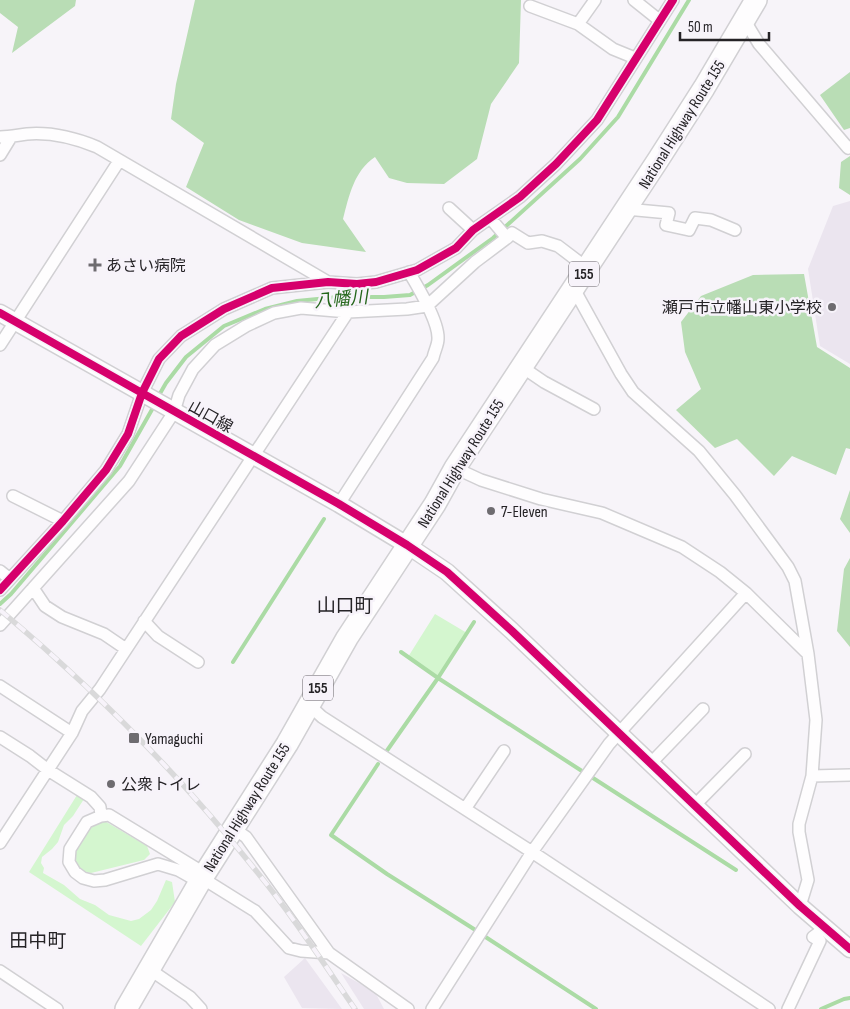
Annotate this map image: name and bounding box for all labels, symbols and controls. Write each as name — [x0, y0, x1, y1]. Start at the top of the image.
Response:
scale bar — [680, 10, 769, 42]
text: 50 m — [688, 18, 713, 37]
street label: National Highway Route 155 — [635, 57, 730, 193]
place label: あさい病院 — [106, 257, 186, 276]
marker: あさい病院 — [88, 258, 102, 272]
road number: 155 — [569, 262, 599, 286]
water label: 八幡川 — [313, 287, 371, 312]
place label: 瀬戸市立幡山東小学校 — [662, 299, 822, 318]
marker: 瀬戸市立幡山東小学校 — [826, 301, 838, 313]
street label: National Highway Route 155 — [414, 396, 509, 532]
street label: 山口線 — [185, 397, 236, 437]
place label: 7-Eleven — [501, 503, 548, 522]
marker: 7-Eleven — [485, 505, 497, 517]
district label: 山口町 — [316, 595, 374, 618]
road number: 155 — [303, 676, 333, 700]
place label: Yamaguchi — [145, 730, 203, 749]
marker: Yamaguchi — [127, 731, 141, 745]
street label: National Highway Route 155 — [200, 740, 295, 876]
place label: 公衆トイレ — [121, 776, 201, 795]
marker: 公衆トイレ — [105, 778, 117, 790]
district label: 田中町 — [9, 930, 67, 953]

